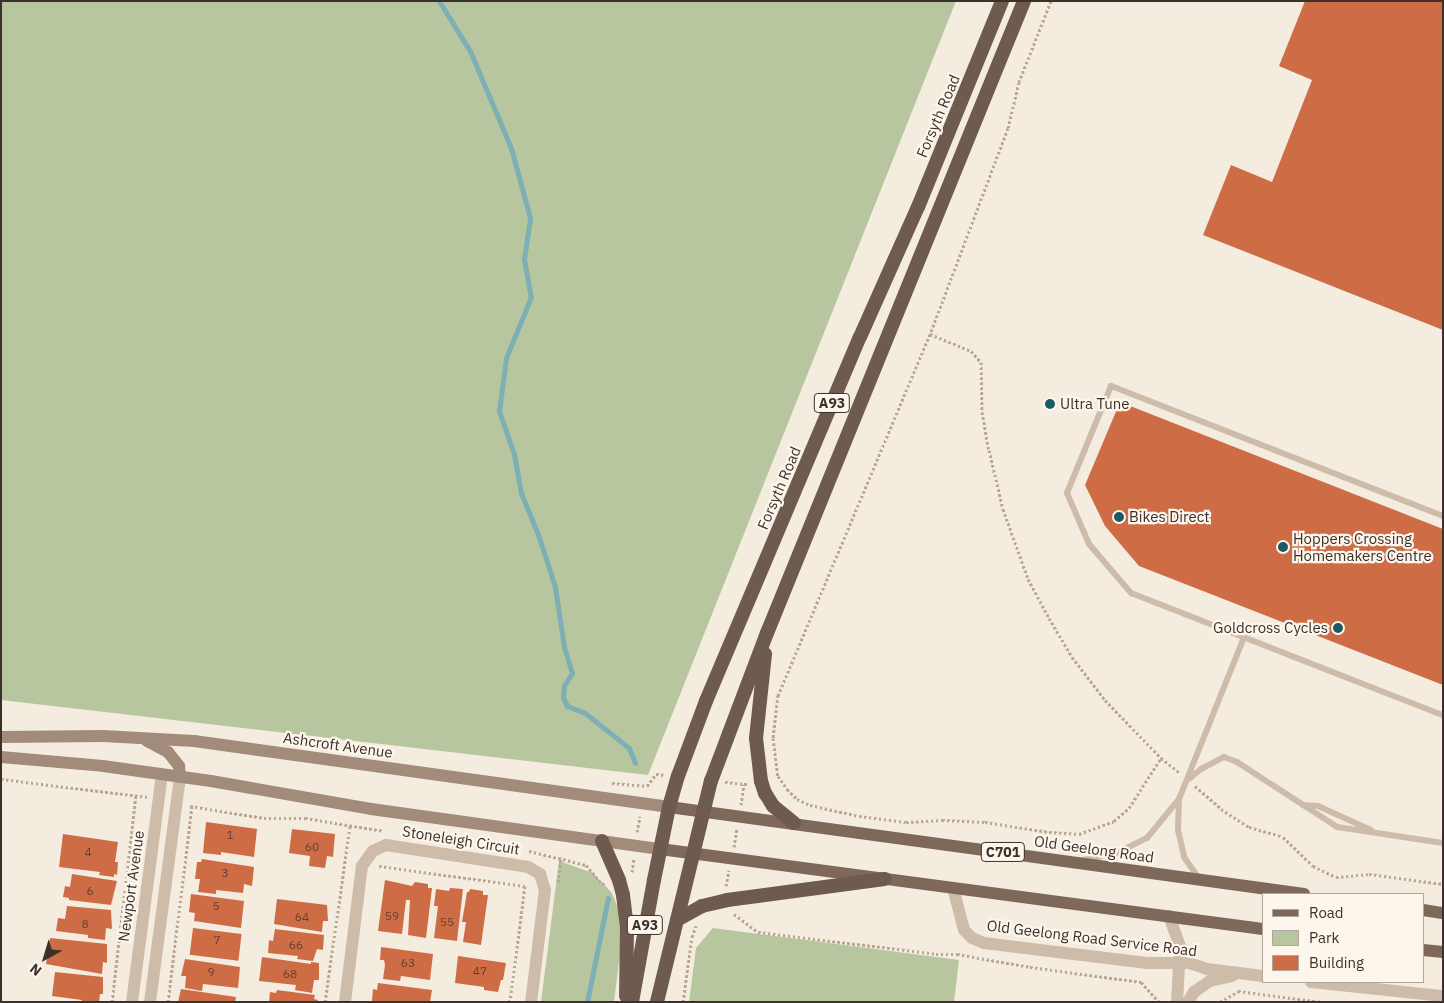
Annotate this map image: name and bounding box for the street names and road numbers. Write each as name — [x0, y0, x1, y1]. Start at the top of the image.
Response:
street label: Forsyth Road — [912, 72, 964, 160]
road number: A93 — [813, 392, 851, 414]
street label: Forsyth Road — [753, 444, 805, 532]
street label: Ashcroft Avenue — [282, 728, 394, 762]
street label: Stoneleigh Circuit — [401, 822, 521, 858]
street label: Newport Avenue — [114, 829, 148, 943]
street label: Old Geelong Road — [1033, 832, 1155, 866]
road number: C701 — [980, 840, 1026, 864]
road number: A93 — [626, 914, 664, 936]
street label: Old Geelong Road Service Road — [986, 916, 1198, 960]

